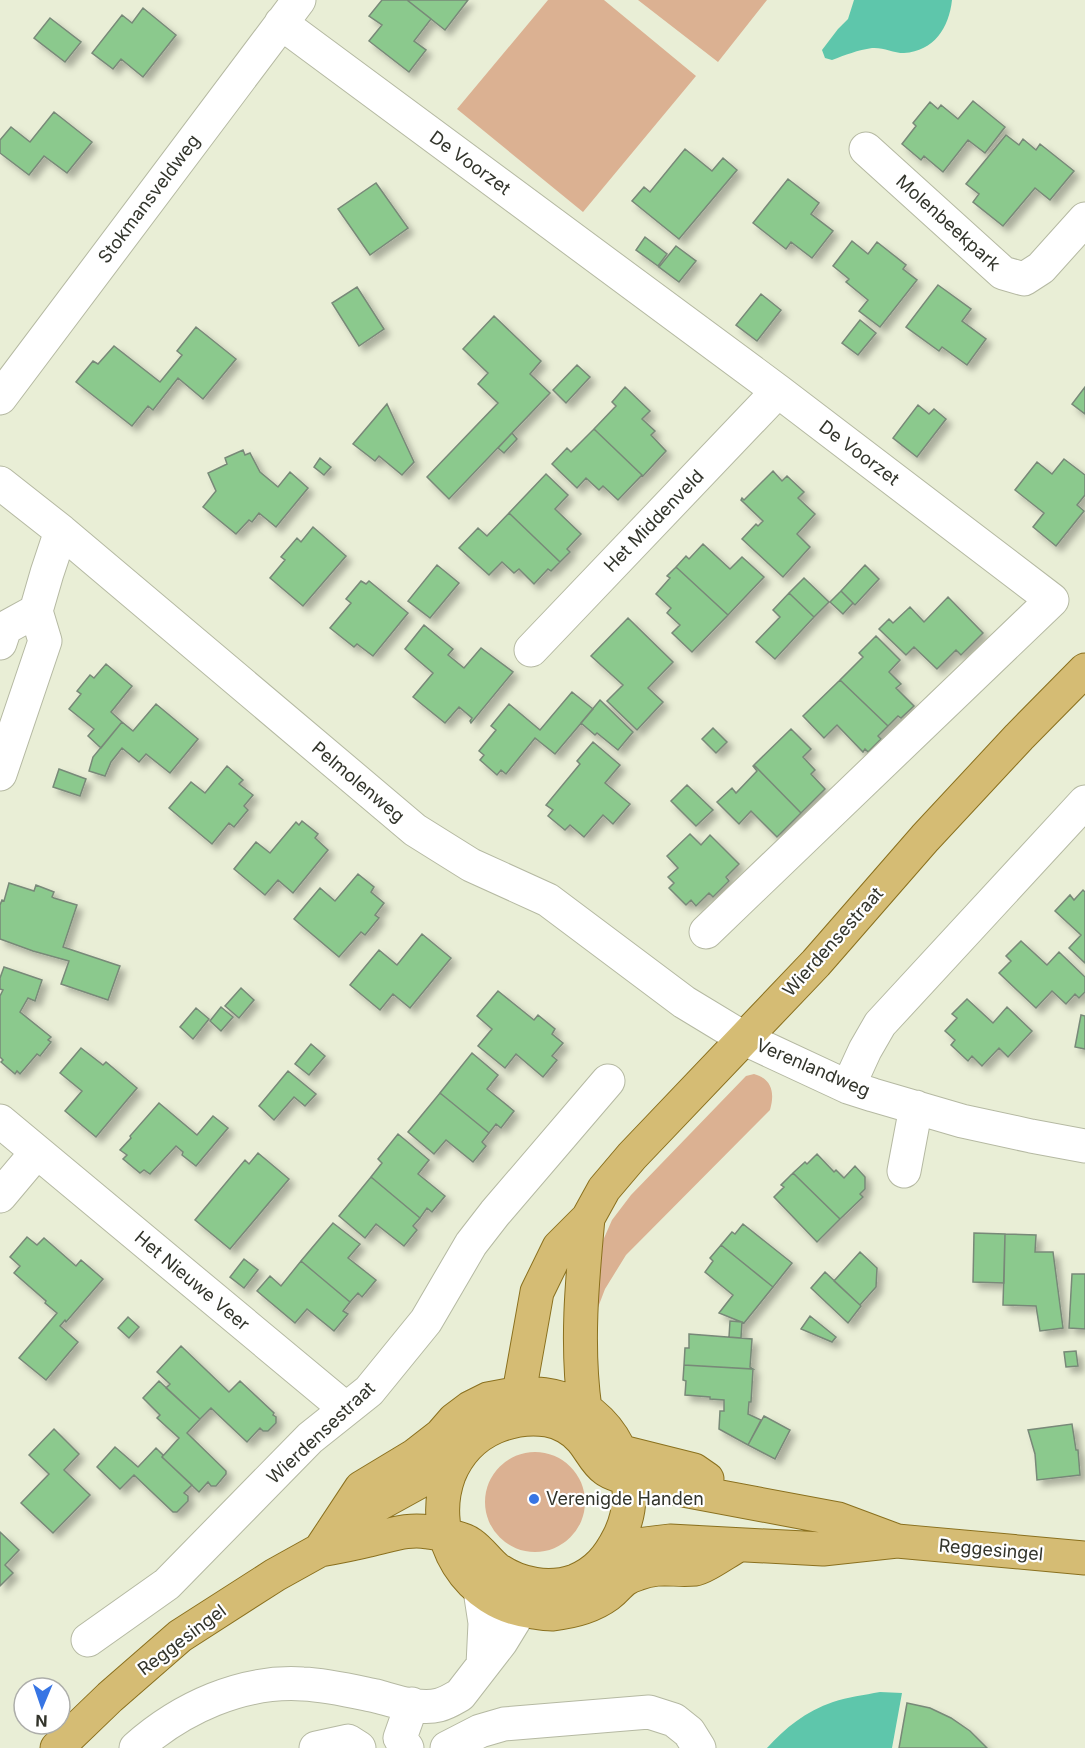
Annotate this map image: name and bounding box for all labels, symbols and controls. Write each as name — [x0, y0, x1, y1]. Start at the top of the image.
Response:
street label: De Voorzet — [426, 126, 515, 199]
street label: Stokmansveldweg — [93, 130, 204, 267]
street label: Molenbeekpark — [892, 170, 1005, 275]
street label: De Voorzet — [815, 416, 903, 489]
street label: Het Middenveld — [600, 465, 708, 576]
street label: Pelmolenweg — [308, 737, 409, 826]
street label: Wierdensestraat — [778, 883, 887, 1001]
street label: Verenlandweg — [753, 1034, 873, 1101]
street label: Het Nieuwe Veer — [131, 1227, 254, 1335]
street label: Wierdensestraat — [262, 1377, 379, 1488]
place label: Verenigde Handen — [546, 1488, 704, 1509]
marker: Verenigde Handen — [527, 1492, 541, 1506]
street label: Reggesingel — [938, 1534, 1044, 1565]
street label: Reggesingel — [134, 1600, 230, 1680]
north arrow — [12, 1676, 72, 1736]
text: N — [35, 1711, 48, 1731]

